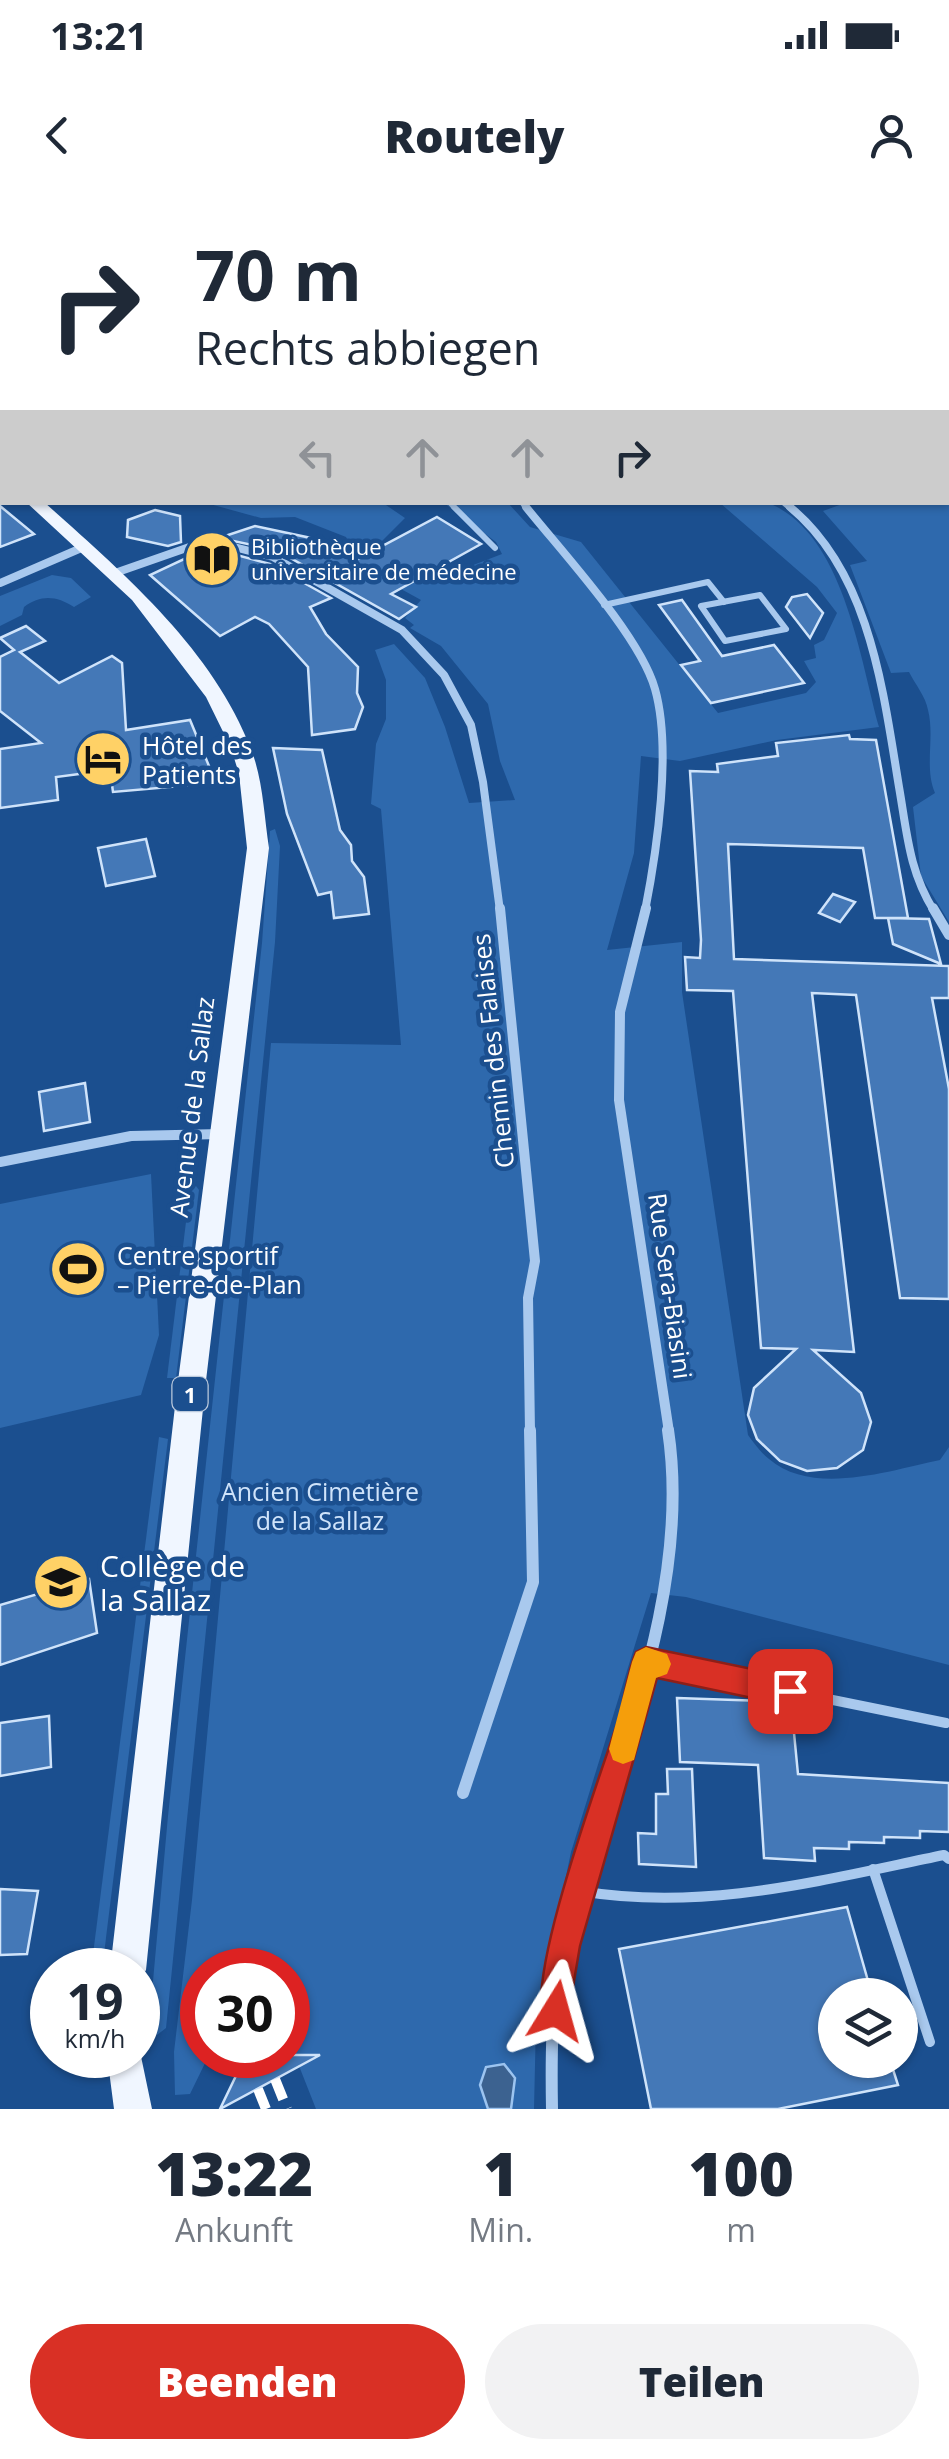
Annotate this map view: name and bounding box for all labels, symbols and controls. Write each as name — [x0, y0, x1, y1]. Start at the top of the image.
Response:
text: 13:21 — [50, 9, 148, 61]
text: Routely — [385, 105, 564, 166]
icon: back — [30, 108, 85, 163]
icon: person — [864, 108, 919, 163]
text: 70 m — [195, 226, 362, 322]
icon: right — [30, 240, 160, 370]
text: Rechts abbiegen — [195, 317, 540, 378]
icon: left — [290, 430, 345, 485]
icon: ahead — [395, 430, 450, 485]
icon: ahead — [500, 430, 555, 485]
icon: right — [605, 430, 660, 485]
library icon: Bibliothèque universitaire de médecine — [182, 529, 242, 589]
place label: Bibliothèque universitaire de médecine — [251, 531, 517, 586]
place label: Hôtel des Patients — [142, 728, 252, 791]
hotel icon: Hôtel des Patients — [73, 729, 133, 789]
street label: Chemin des Falaises — [463, 932, 521, 1170]
street label: Avenue de la Sallaz — [161, 995, 221, 1219]
street label: Rue Sera-Biasini — [641, 1191, 701, 1381]
place label: Centre sportif – Pierre-de-Plan — [117, 1238, 302, 1301]
sports icon: Centre sportif – Pierre-de-Plan — [48, 1239, 108, 1299]
road number: 1 — [172, 1377, 208, 1411]
park label: Ancien Cimetière de la Sallaz — [221, 1474, 419, 1537]
place label: Collège de la Sallaz — [100, 1545, 245, 1620]
school or university icon: Collège de la Sallaz — [31, 1552, 91, 1612]
pin — [748, 1649, 833, 1734]
icon: arrive — [763, 1664, 818, 1719]
speed limit sign: 30 — [180, 1948, 310, 2078]
position arrow — [504, 1959, 608, 2063]
text: 19 — [66, 1967, 124, 2035]
map controls — [818, 1978, 918, 2078]
button: layers — [818, 1978, 918, 2078]
text: km/h — [65, 2021, 125, 2055]
text: 13:22 — [155, 2132, 313, 2214]
text: 1 — [483, 2132, 518, 2214]
text: 100 — [688, 2132, 794, 2214]
text: Ankunft — [175, 2208, 293, 2251]
text: Min. — [468, 2208, 533, 2251]
text: m — [726, 2208, 756, 2251]
button: Beenden — [30, 2324, 465, 2439]
button: Teilen — [485, 2324, 919, 2439]

